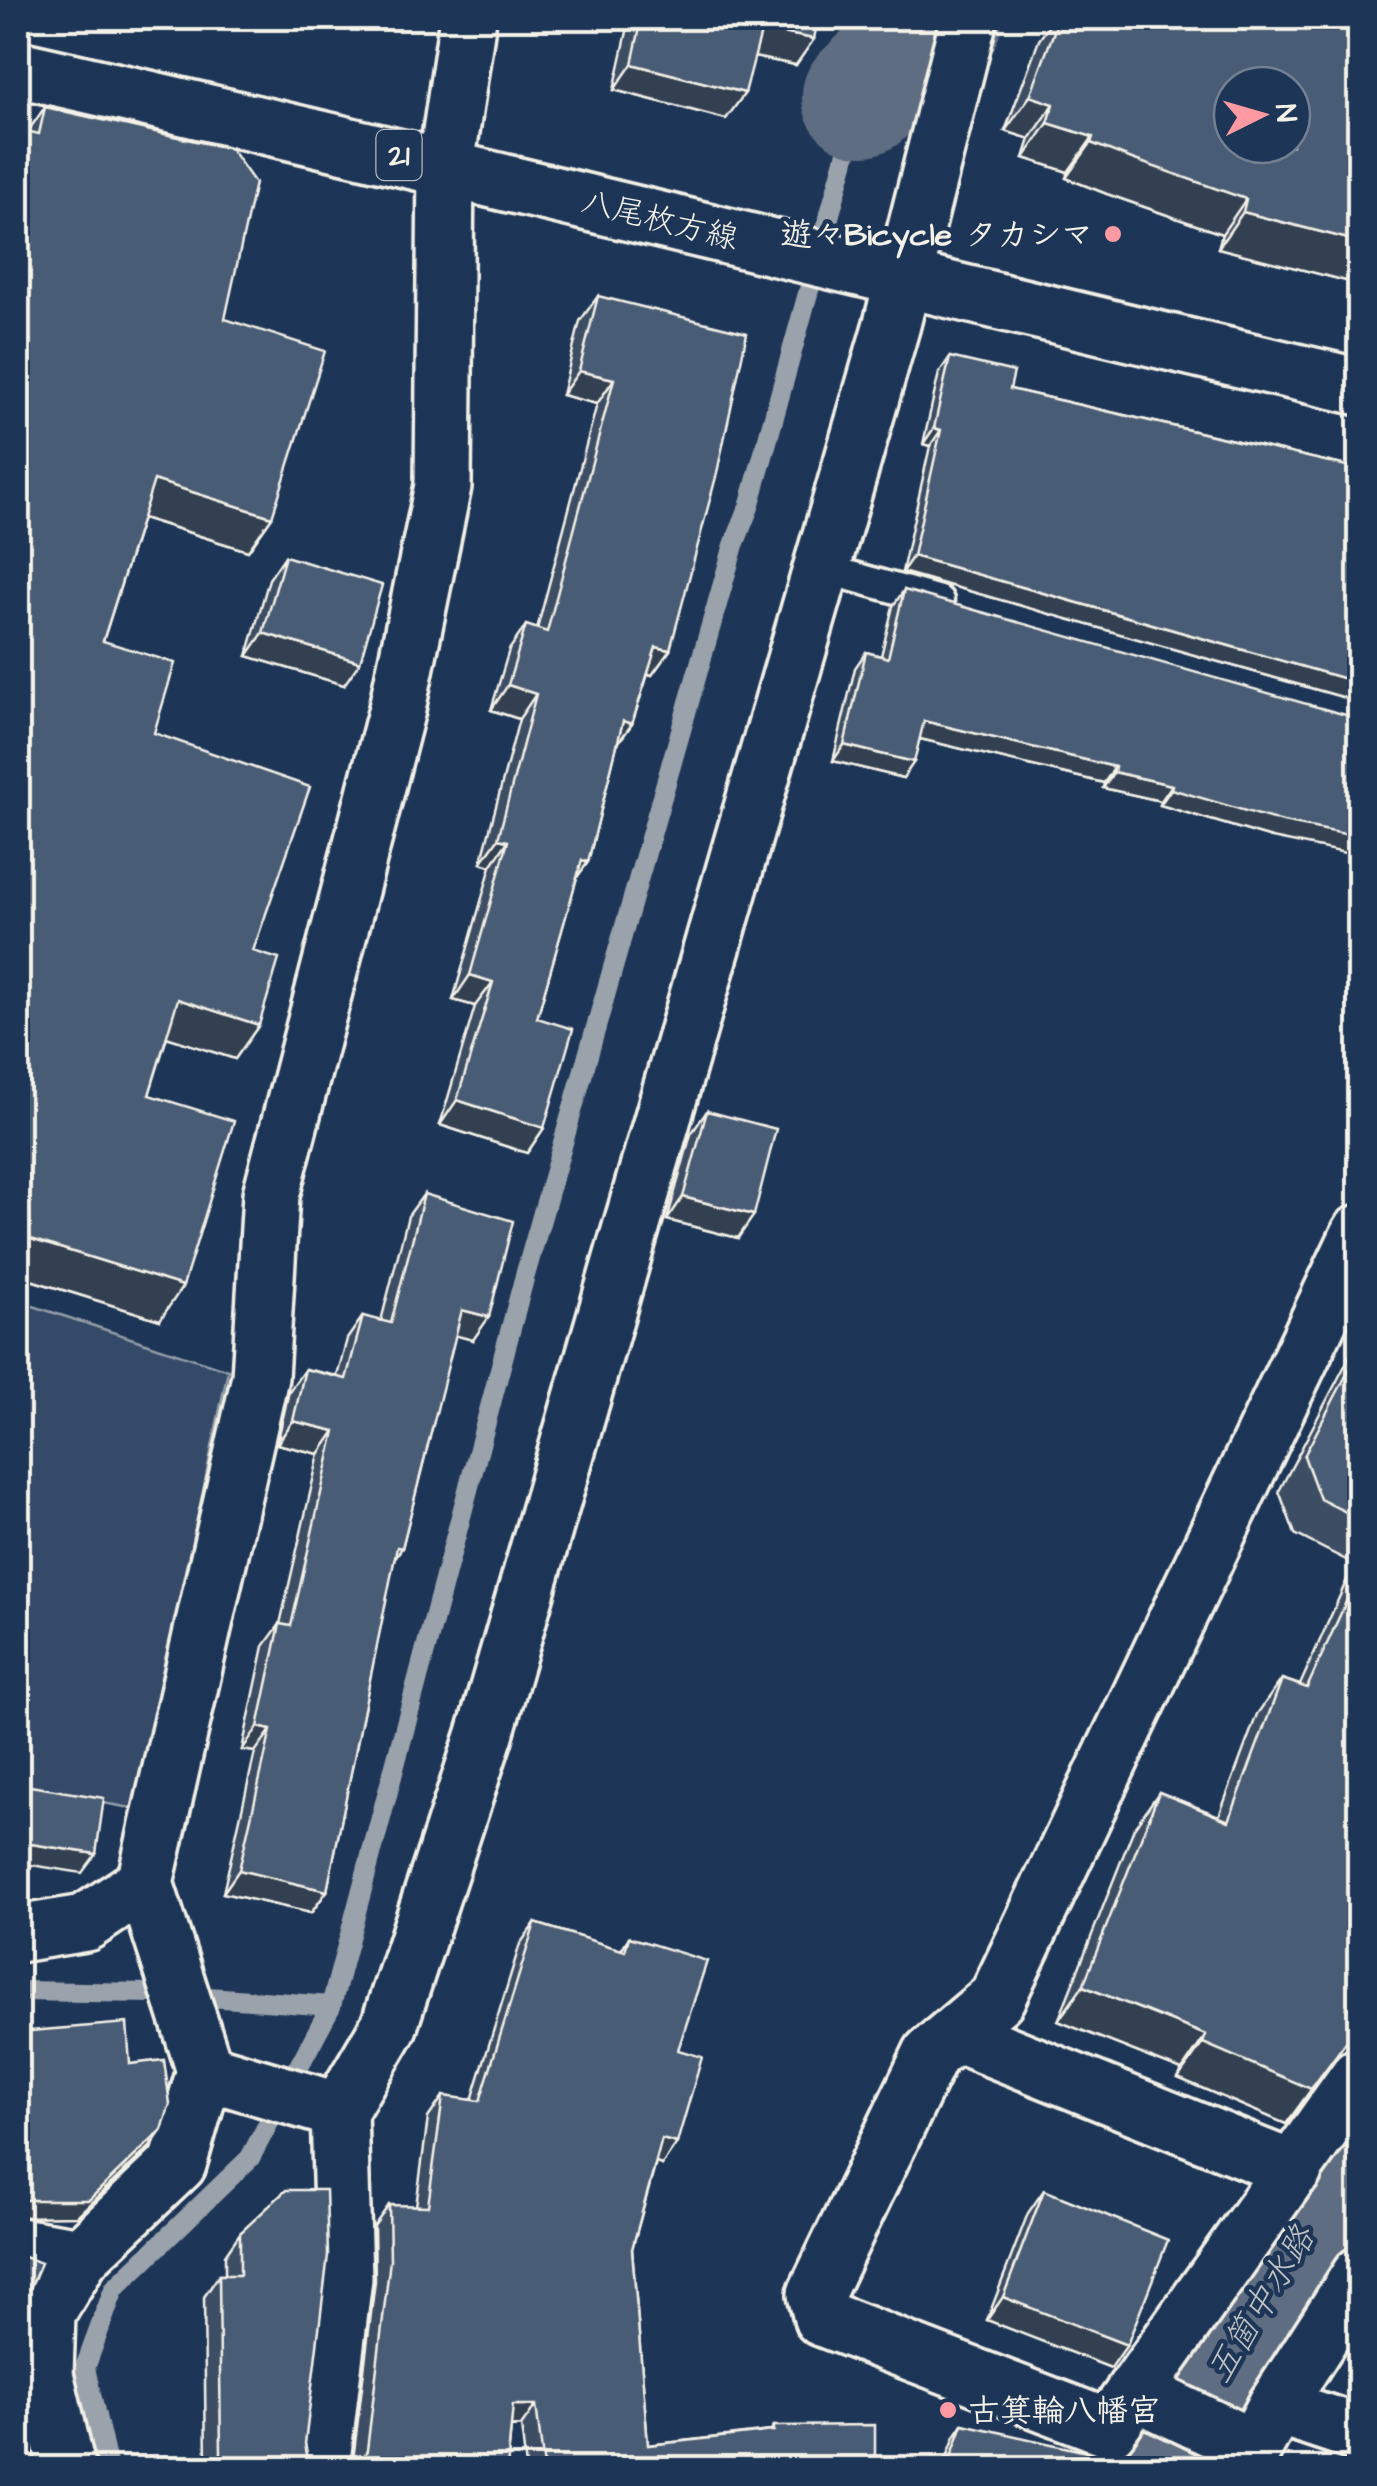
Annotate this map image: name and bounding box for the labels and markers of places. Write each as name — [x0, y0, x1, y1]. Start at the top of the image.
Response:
place label: 遊々Bicycle タカシマ — [780, 213, 1093, 259]
marker: 遊々Bicycle タカシマ — [1102, 223, 1124, 245]
place label: 古箕輪八幡宮 — [968, 2389, 1160, 2434]
marker: 古箕輪八幡宮 — [937, 2399, 959, 2421]

